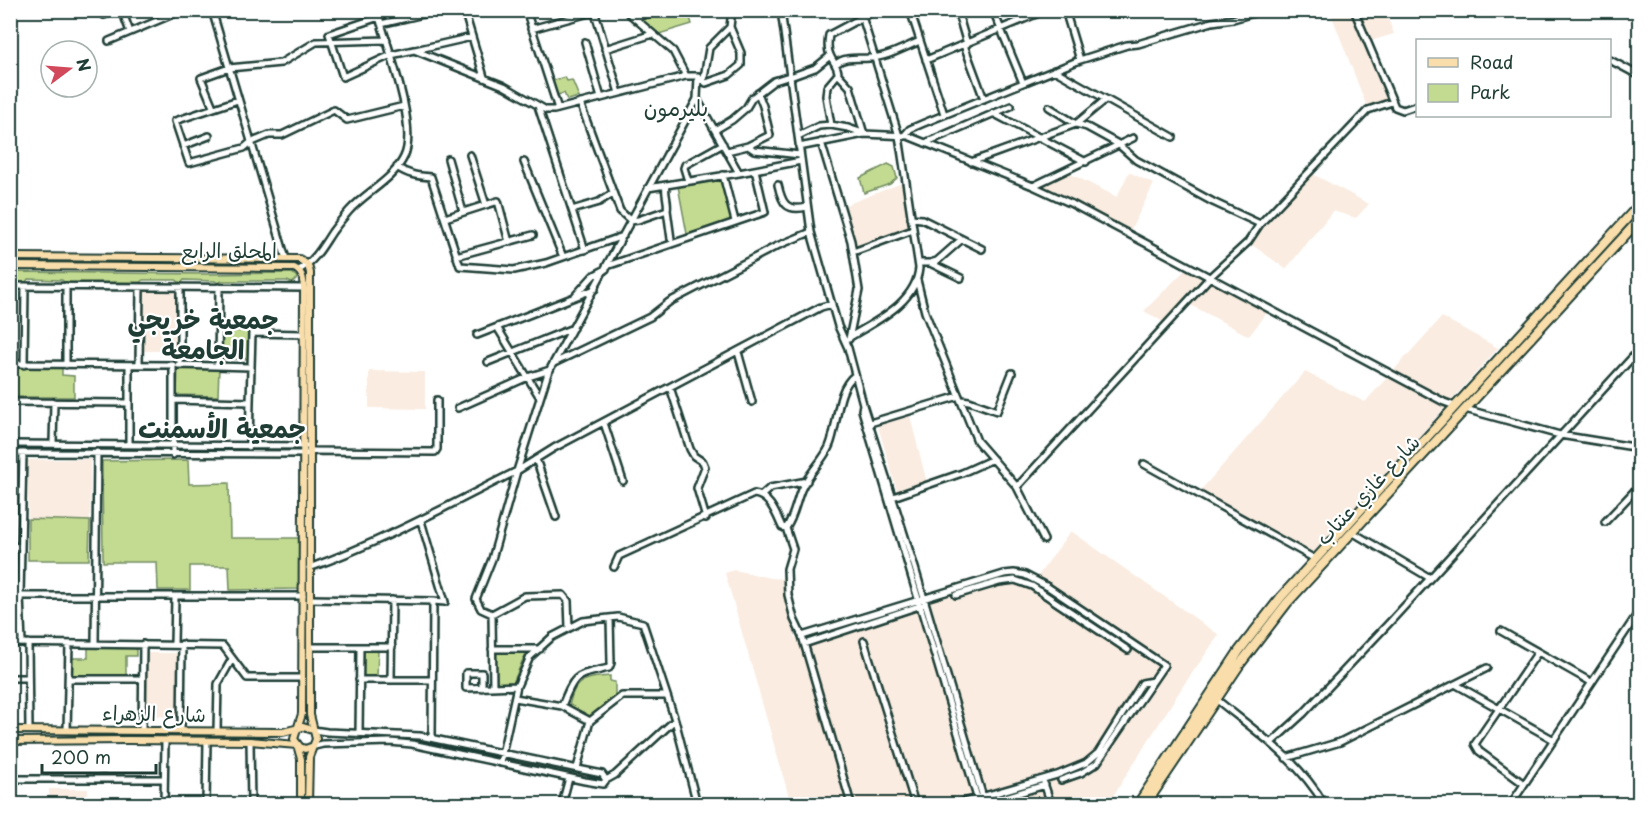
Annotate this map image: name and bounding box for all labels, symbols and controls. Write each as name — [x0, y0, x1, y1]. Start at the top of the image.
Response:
north arrow — [39, 39, 99, 99]
legend — [1416, 39, 1611, 117]
text: Road — [1470, 48, 1514, 75]
text: N — [71, 55, 98, 74]
text: Park — [1470, 78, 1510, 105]
district label: بليرمون — [644, 90, 708, 123]
street label: المحلق الرابع — [181, 235, 277, 266]
district label: جمعية خريجي الجامعة — [127, 299, 279, 368]
district label: جمعية الأسمنت — [138, 408, 306, 447]
street label: شارع غازي عنتاب — [1308, 427, 1427, 552]
street label: شارع الزهراء — [102, 697, 206, 729]
scale bar — [42, 737, 156, 775]
text: 200 m — [51, 743, 111, 770]

